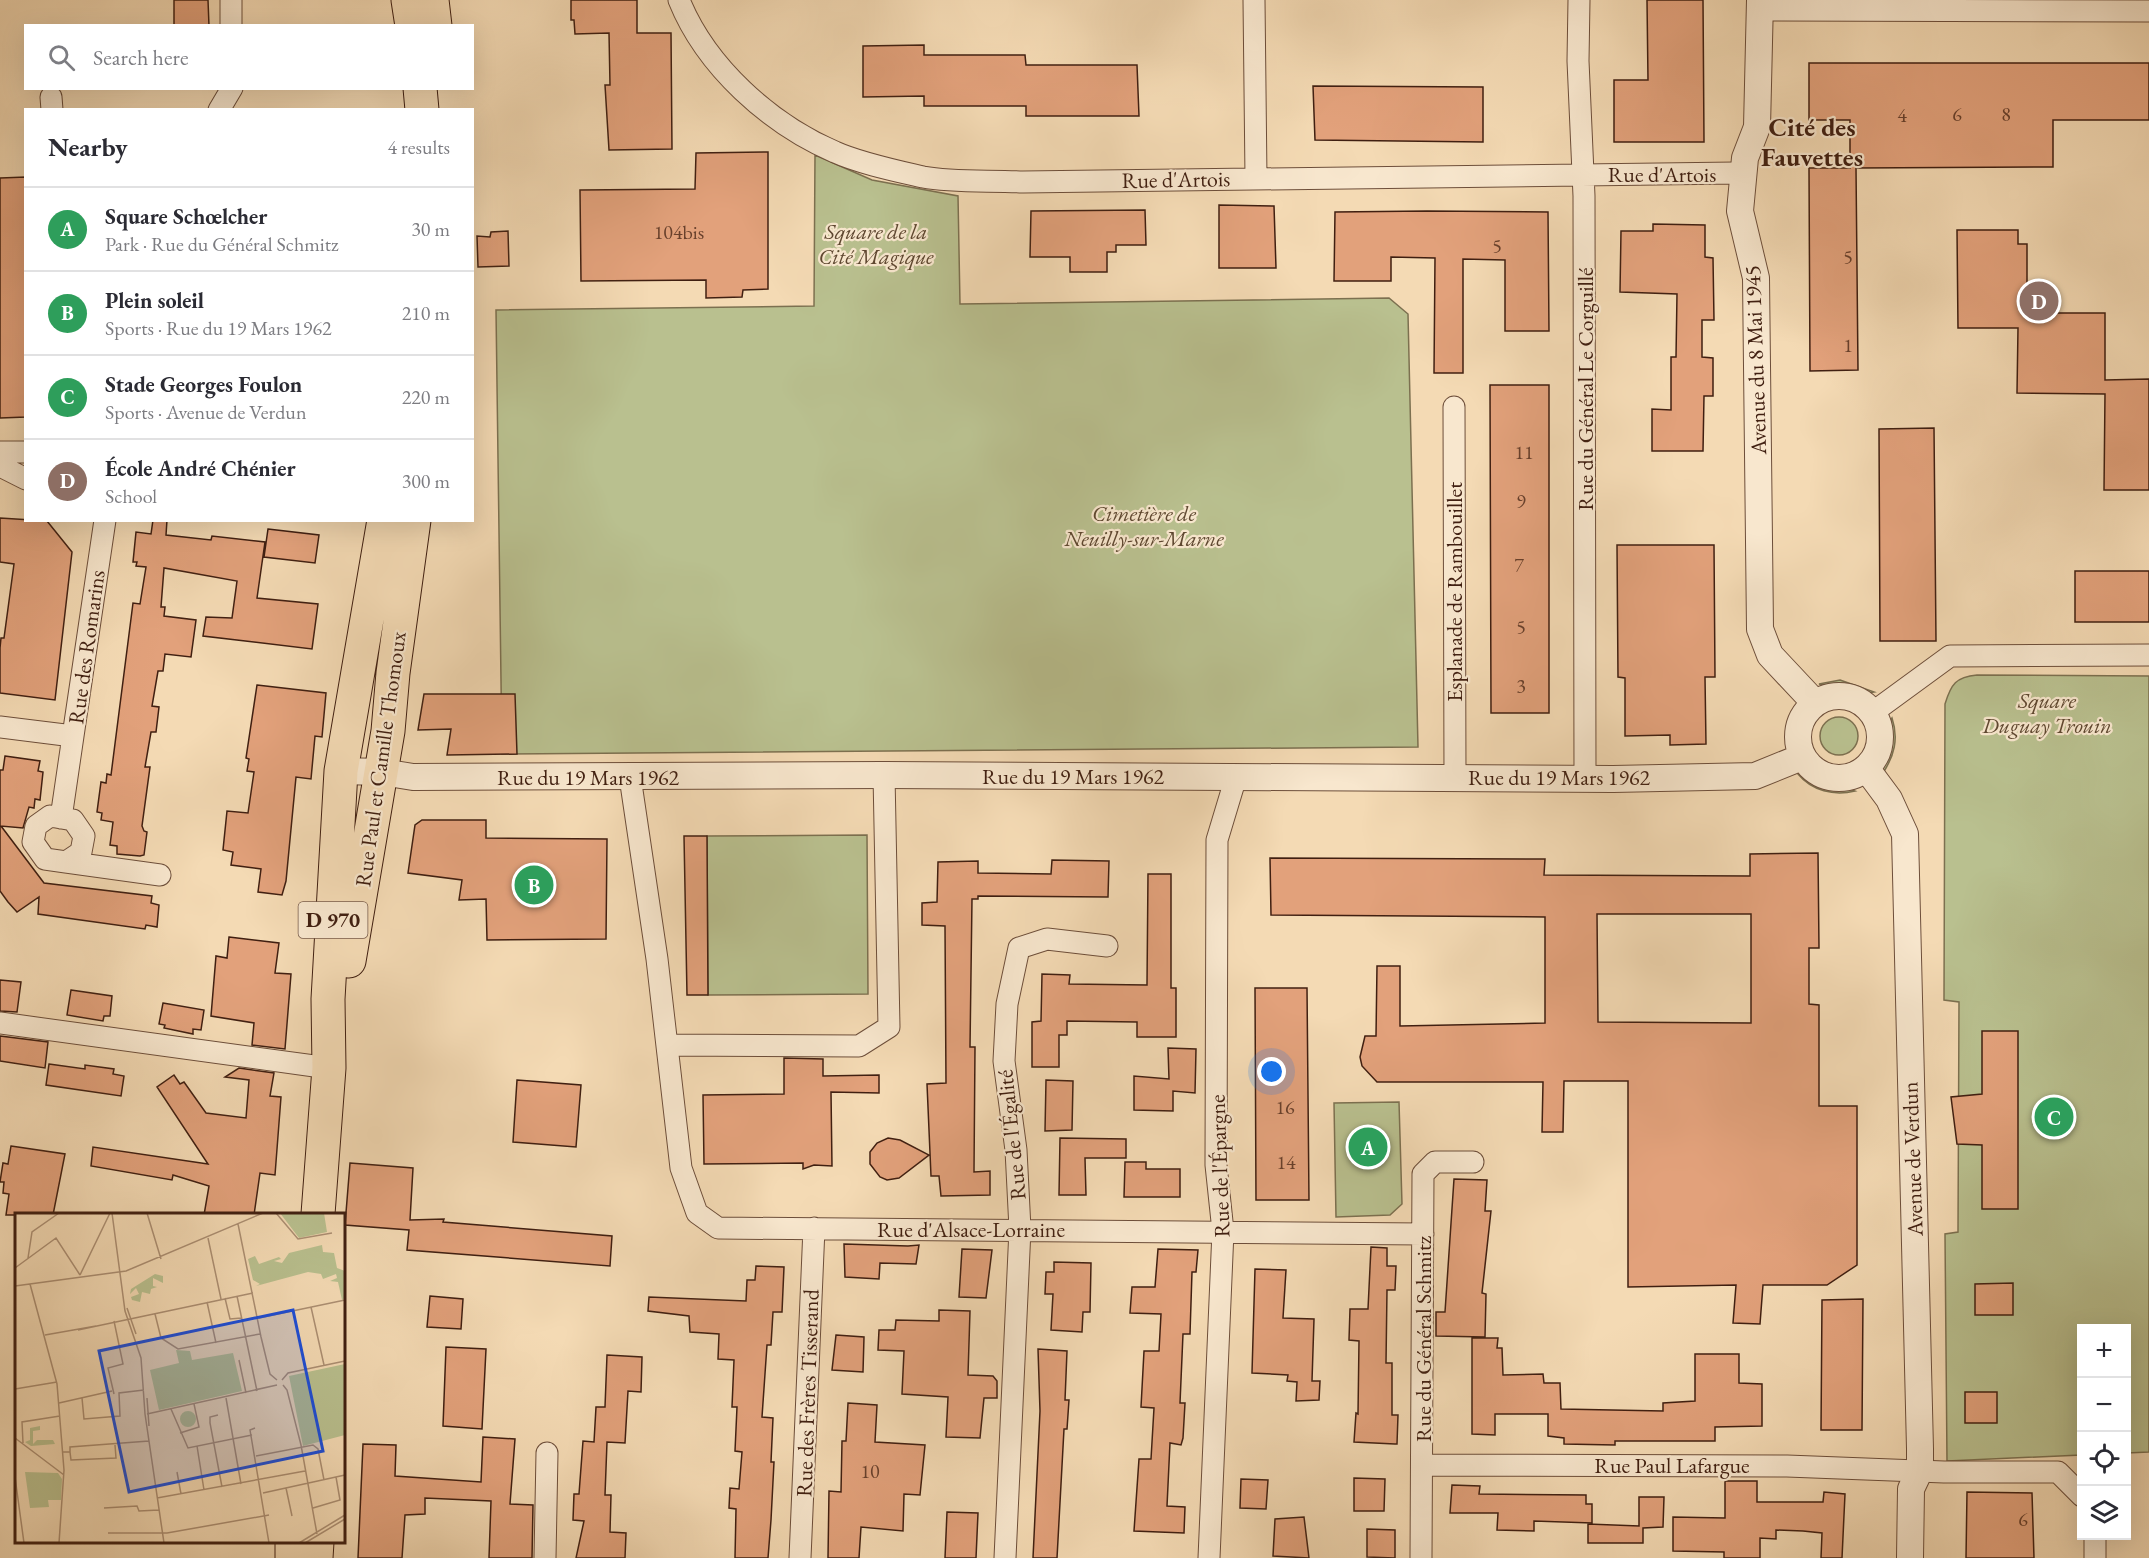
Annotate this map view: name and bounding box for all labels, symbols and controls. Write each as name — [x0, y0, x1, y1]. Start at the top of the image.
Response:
search box — [24, 24, 474, 90]
icon: search — [45, 41, 78, 74]
text: Search here — [93, 43, 188, 72]
house number: 6 — [1952, 101, 1962, 127]
house number: 8 — [2001, 101, 2011, 127]
house number: 4 — [1897, 102, 1907, 128]
district label: Cité des Fauvettes — [1761, 110, 1863, 174]
text: Nearby — [48, 130, 128, 164]
text: 4 results — [387, 134, 450, 160]
street label: Rue d'Artois — [1608, 160, 1716, 189]
street label: Rue d'Artois — [1121, 164, 1231, 195]
text: Square Schœlcher — [105, 202, 267, 231]
text: A — [60, 216, 75, 242]
text: 30 m — [411, 216, 450, 242]
park label: Square de la Cité Magique — [818, 217, 934, 271]
house number: 104bis — [654, 219, 704, 245]
text: Park · Rue du Général Schmitz — [105, 231, 339, 257]
house number: 5 — [1492, 233, 1502, 259]
house number: 5 — [1843, 244, 1853, 270]
street label: Avenue du 8 Mai 1945 — [1738, 265, 1773, 456]
street label: Rue du Général Le Corguillé — [1571, 267, 1600, 511]
pin: D — [2020, 278, 2058, 324]
text: Plein soleil — [105, 286, 204, 315]
text: B — [61, 300, 74, 326]
text: 210 m — [402, 300, 450, 326]
text: Sports · Rue du 19 Mars 1962 — [105, 315, 332, 341]
house number: 1 — [1843, 332, 1853, 358]
text: Stade Georges Foulon — [105, 370, 302, 399]
text: C — [60, 384, 75, 410]
text: 220 m — [402, 384, 450, 410]
text: Sports · Avenue de Verdun — [105, 399, 306, 425]
house number: 11 — [1514, 439, 1534, 465]
text: École André Chénier — [105, 454, 296, 483]
text: D — [60, 468, 75, 494]
text: 300 m — [402, 468, 450, 494]
street label: Esplanade de Rambouillet — [1440, 482, 1469, 702]
text: School — [105, 483, 157, 509]
house number: 9 — [1516, 488, 1526, 514]
park label: Cimetière de Neuilly-sur-Marne — [1063, 499, 1224, 553]
house number: 7 — [1514, 552, 1524, 578]
street label: Rue des Romarins — [61, 568, 112, 726]
house number: 5 — [1516, 614, 1526, 640]
street label: Rue Paul et Camille Thomoux — [348, 629, 413, 889]
house number: 3 — [1516, 673, 1526, 699]
park label: Square Duguay Trouin — [1981, 686, 2112, 740]
street label: Rue du 19 Mars 1962 — [982, 762, 1165, 791]
street label: Rue du 19 Mars 1962 — [497, 763, 680, 792]
street label: Rue du 19 Mars 1962 — [1468, 763, 1651, 792]
pin: B — [514, 862, 554, 908]
road number: D 970 — [298, 902, 368, 938]
your location — [1257, 1057, 1286, 1086]
street label: Rue de l'Égalité — [990, 1068, 1033, 1202]
street label: Avenue de Verdun — [1895, 1081, 1930, 1238]
street label: Rue de l'Épargne — [1202, 1093, 1236, 1238]
house number: 16 — [1275, 1094, 1295, 1120]
pin: C — [2034, 1094, 2074, 1140]
pin: A — [1348, 1124, 1388, 1170]
house number: 14 — [1276, 1149, 1296, 1175]
inset map — [15, 1213, 345, 1543]
street label: Rue d'Alsace-Lorraine — [877, 1215, 1065, 1244]
street label: Rue du Général Schmitz — [1409, 1235, 1438, 1442]
street label: Rue des Frères Tisserand — [789, 1288, 826, 1497]
map controls — [2077, 1324, 2131, 1540]
button: + — [2077, 1324, 2131, 1378]
button: − — [2077, 1378, 2131, 1432]
button: locate — [2077, 1432, 2131, 1486]
street label: Rue Paul Lafargue — [1594, 1451, 1750, 1480]
house number: 10 — [860, 1458, 880, 1484]
button: layers — [2077, 1486, 2131, 1540]
house number: 6 — [2018, 1506, 2028, 1532]

